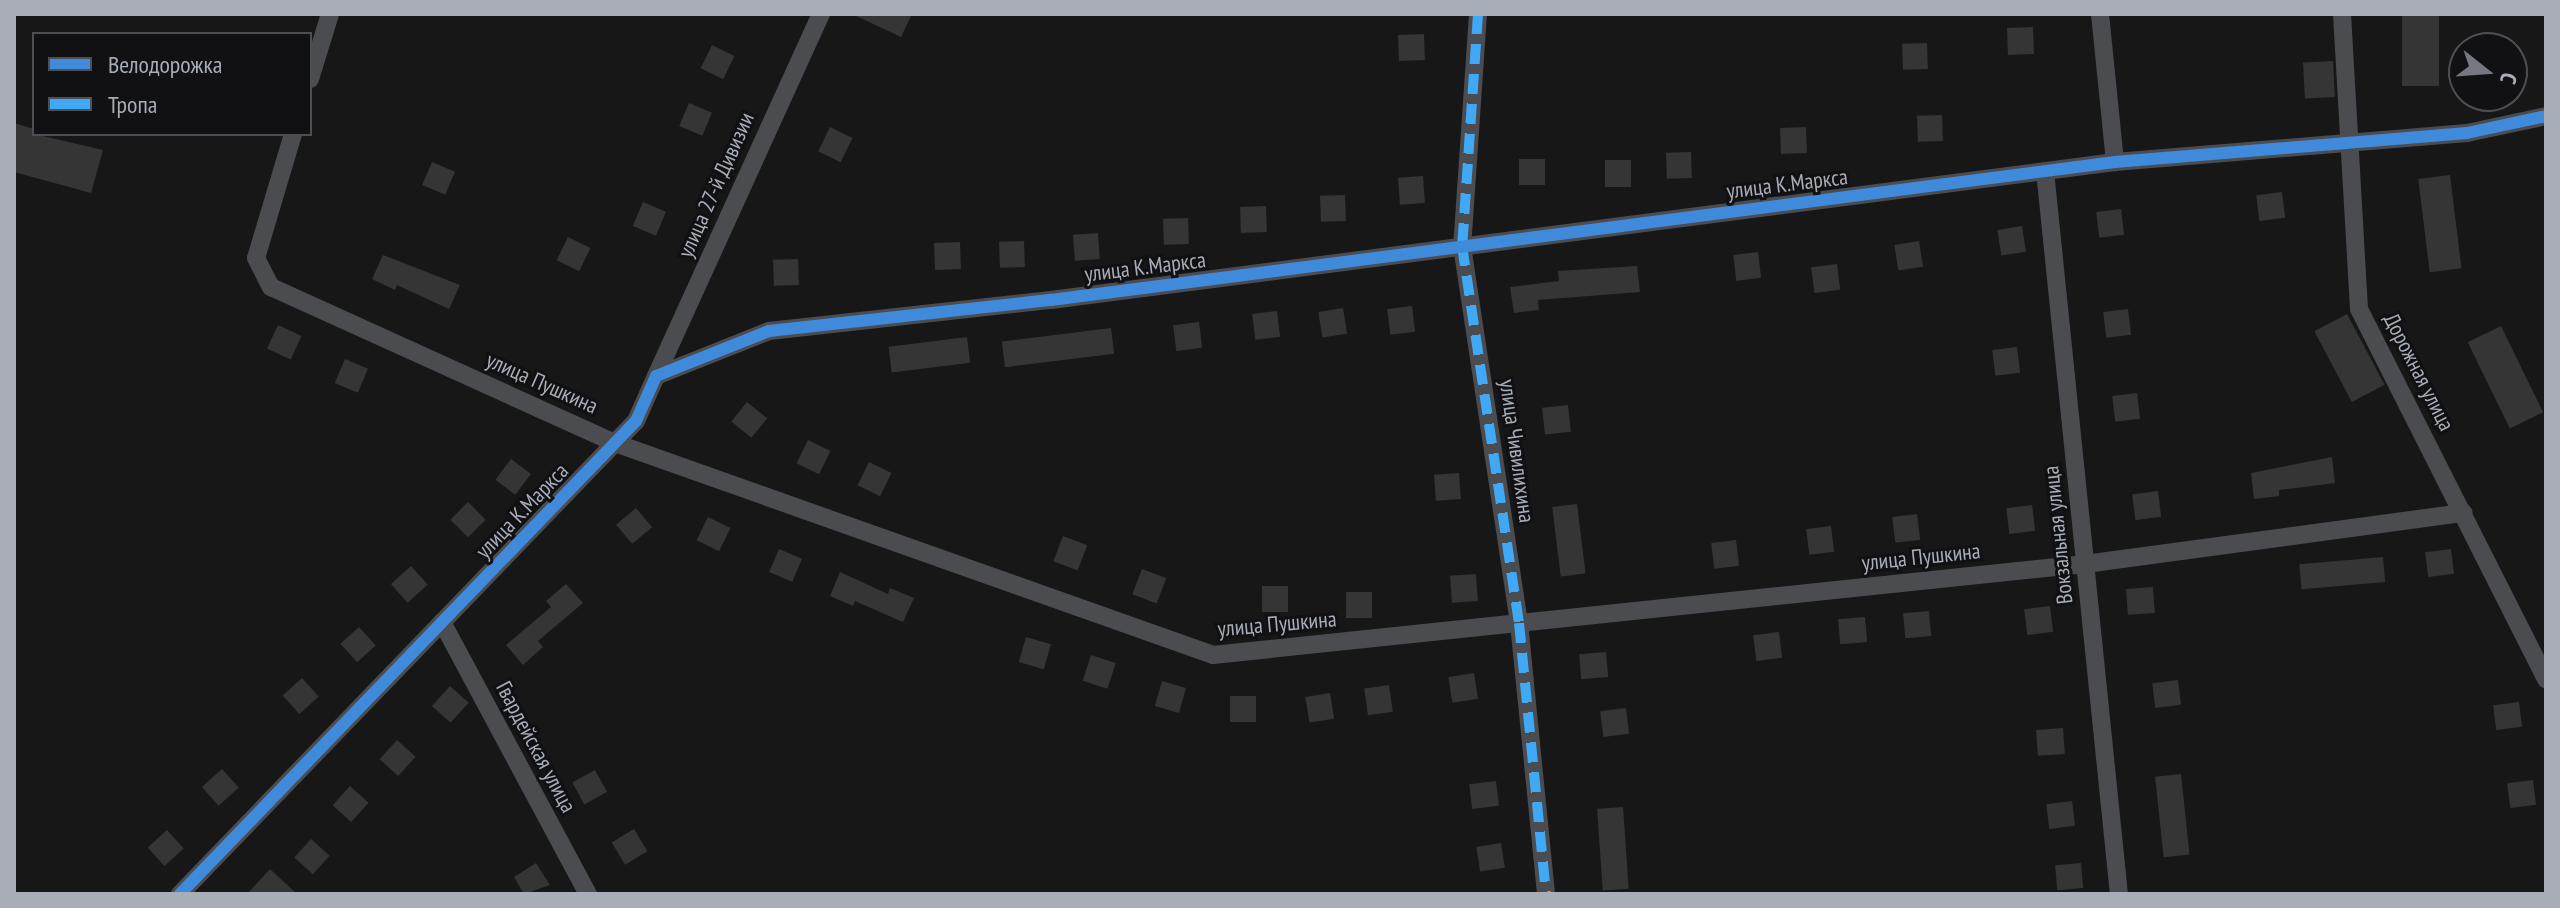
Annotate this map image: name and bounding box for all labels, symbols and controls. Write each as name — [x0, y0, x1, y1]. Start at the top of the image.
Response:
legend — [32, 32, 312, 136]
north arrow — [2448, 32, 2528, 112]
text: Велодорожка — [108, 49, 222, 80]
text: С — [2494, 70, 2524, 87]
text: Тропа — [108, 89, 157, 120]
street label: улица 27-й Дивизии — [672, 108, 760, 262]
street label: улица К.Маркса — [1725, 163, 1849, 205]
street label: улица К.Маркса — [1083, 246, 1207, 288]
street label: Дорожная улица — [2378, 309, 2460, 435]
street label: улица Пушкина — [482, 347, 602, 419]
street label: улица Чивилихина — [1494, 378, 1540, 524]
street label: улица К.Маркса — [470, 458, 574, 564]
street label: Вокзальная улица — [2038, 465, 2078, 605]
street label: улица Пушкина — [1860, 538, 1982, 576]
street label: улица Пушкина — [1216, 606, 1338, 642]
street label: Гвардейская улица — [490, 677, 582, 817]

